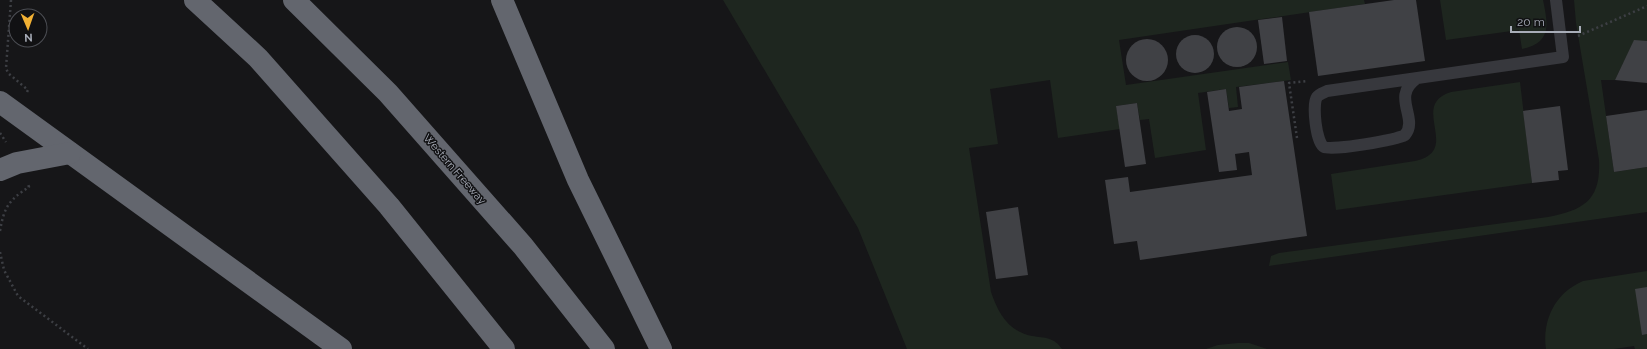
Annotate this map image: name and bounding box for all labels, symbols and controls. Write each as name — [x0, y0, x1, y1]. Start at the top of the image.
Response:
north arrow — [8, 8, 48, 48]
scale bar — [1511, 8, 1580, 34]
text: 20 m — [1517, 15, 1545, 29]
text: N — [24, 31, 33, 44]
street label: Western Freeway — [421, 132, 489, 207]

